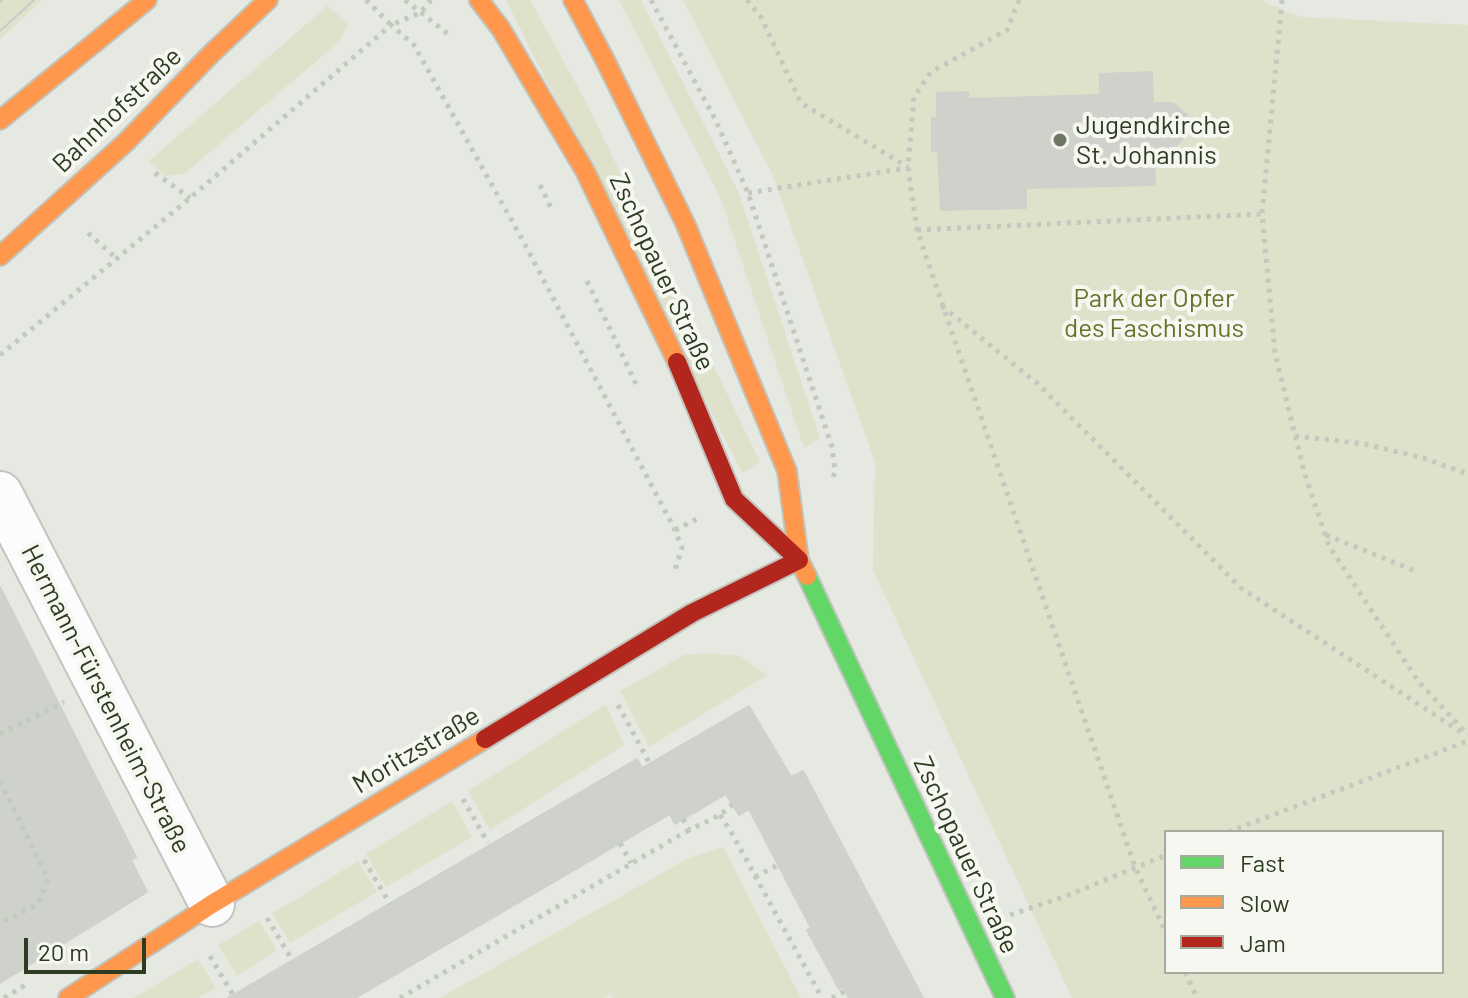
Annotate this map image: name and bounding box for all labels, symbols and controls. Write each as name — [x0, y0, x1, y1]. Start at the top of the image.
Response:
street label: Bahnhofstraße — [46, 41, 188, 179]
place label: Jugendkirche St. Johannis — [1076, 109, 1231, 170]
marker: Jugendkirche St. Johannis — [1051, 131, 1069, 149]
street label: Zschopauer Straße — [603, 168, 721, 376]
park label: Park der Opfer des Faschismus — [1064, 282, 1244, 344]
street label: Hermann-Fürstenheim-Straße — [14, 540, 198, 858]
street label: Moritzstraße — [347, 700, 485, 800]
street label: Zschopauer Straße — [907, 751, 1025, 959]
legend — [1164, 830, 1444, 974]
text: Fast — [1240, 848, 1285, 877]
text: Slow — [1240, 888, 1289, 917]
scale bar — [28, 922, 150, 972]
text: Jam — [1240, 928, 1286, 957]
text: 20 m — [38, 937, 89, 966]

